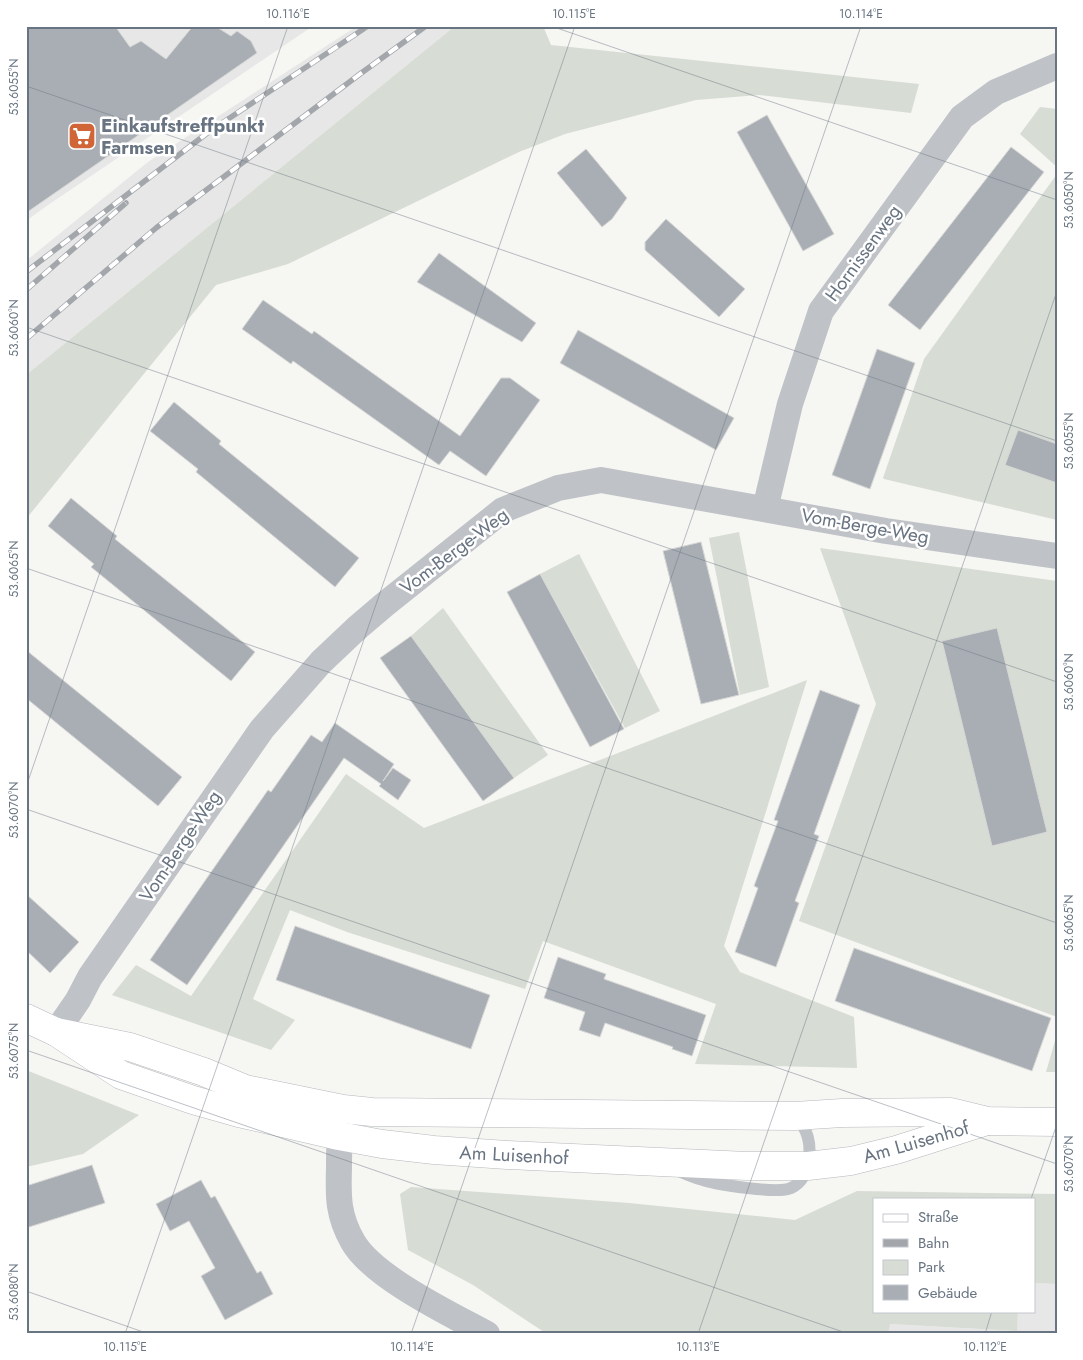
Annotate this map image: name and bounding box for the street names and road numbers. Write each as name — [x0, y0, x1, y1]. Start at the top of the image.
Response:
street label: Hornissenweg — [819, 199, 907, 307]
street label: Vom-Berge-Weg — [394, 501, 514, 601]
street label: Vom-Berge-Weg — [799, 501, 931, 551]
street label: Vom-Berge-Weg — [133, 785, 227, 907]
street label: Am Luisenhof — [860, 1114, 973, 1170]
street label: Am Luisenhof — [459, 1139, 570, 1171]

